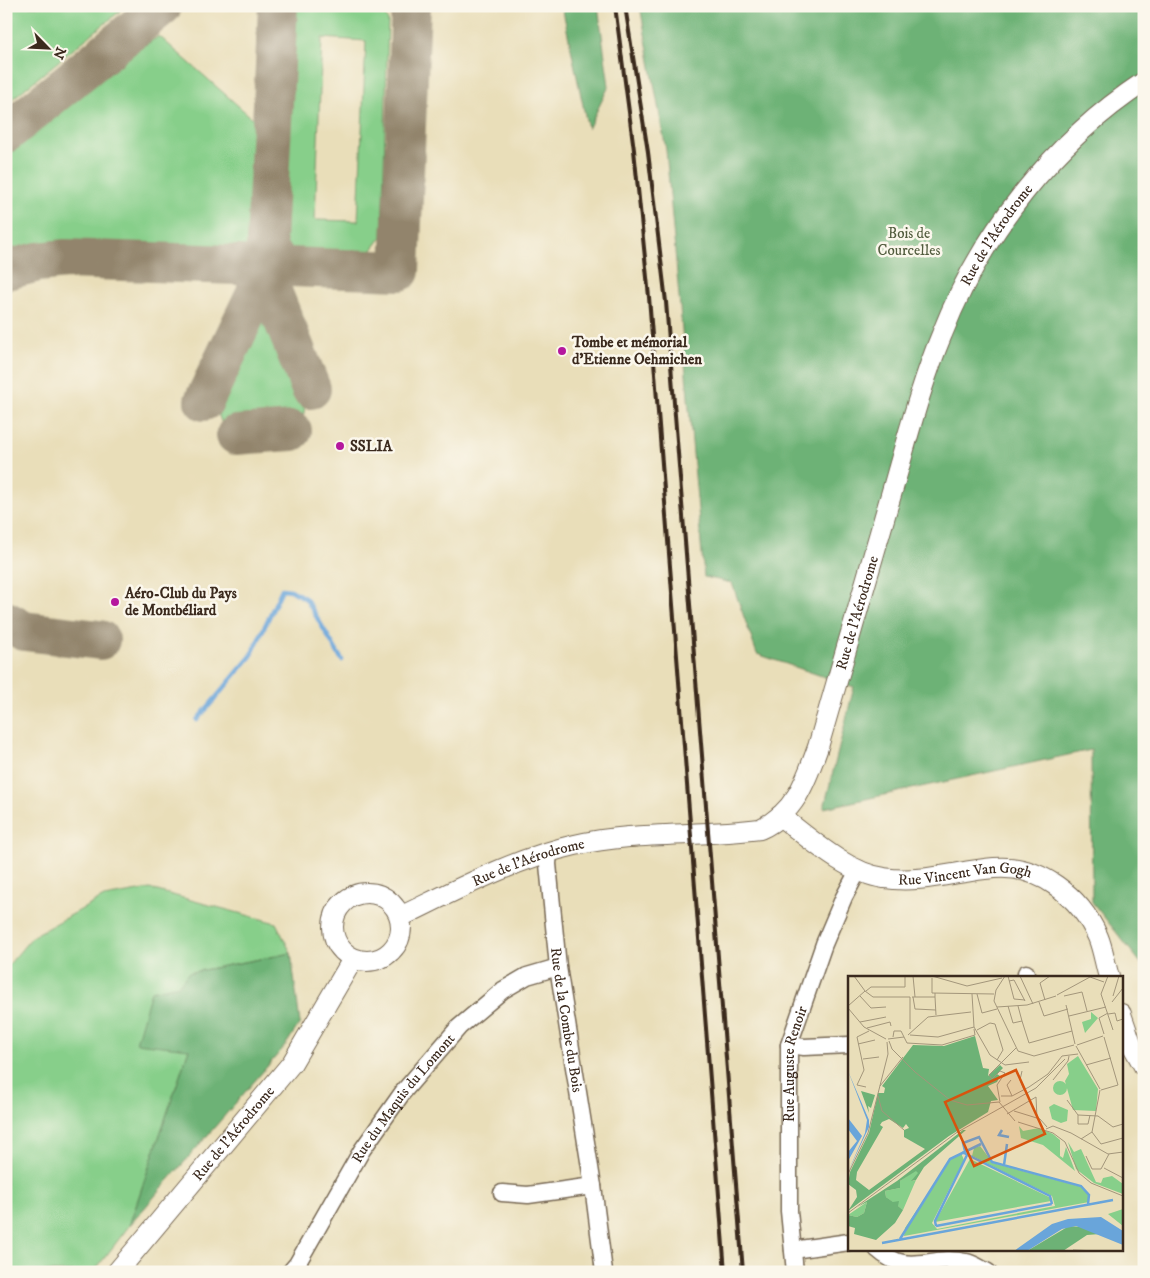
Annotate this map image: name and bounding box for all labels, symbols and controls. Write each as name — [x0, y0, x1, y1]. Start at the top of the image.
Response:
north arrow — [22, 22, 72, 72]
text: N — [48, 44, 70, 62]
street label: Rue de l'Aérodrome — [956, 180, 1037, 289]
park label: Bois de Courcelles — [878, 224, 940, 260]
place label: Tombe et mémorial d'Etienne Oehmichen — [571, 333, 702, 369]
marker: Tombe et mémorial d'Etienne Oehmichen — [556, 345, 568, 357]
place label: SSLIA — [350, 437, 393, 456]
marker: SSLIA — [334, 440, 346, 452]
street label: Rue de l'Aérodrome — [831, 554, 882, 672]
place label: Aéro-Club du Pays de Montbéliard — [124, 584, 237, 620]
marker: Aéro-Club du Pays de Montbéliard — [109, 596, 121, 608]
street label: Rue de l'Aérodrome — [469, 834, 586, 890]
street label: Rue Vincent Van Gogh — [898, 858, 1035, 889]
street label: Rue de la Combe du Bois — [547, 946, 587, 1094]
inset map — [848, 976, 1122, 1250]
street label: Rue Auguste Renoir — [780, 1003, 811, 1122]
street label: Rue du Maquis du Lomont — [347, 1029, 459, 1166]
street label: Rue de l'Aérodrome — [188, 1082, 278, 1185]

